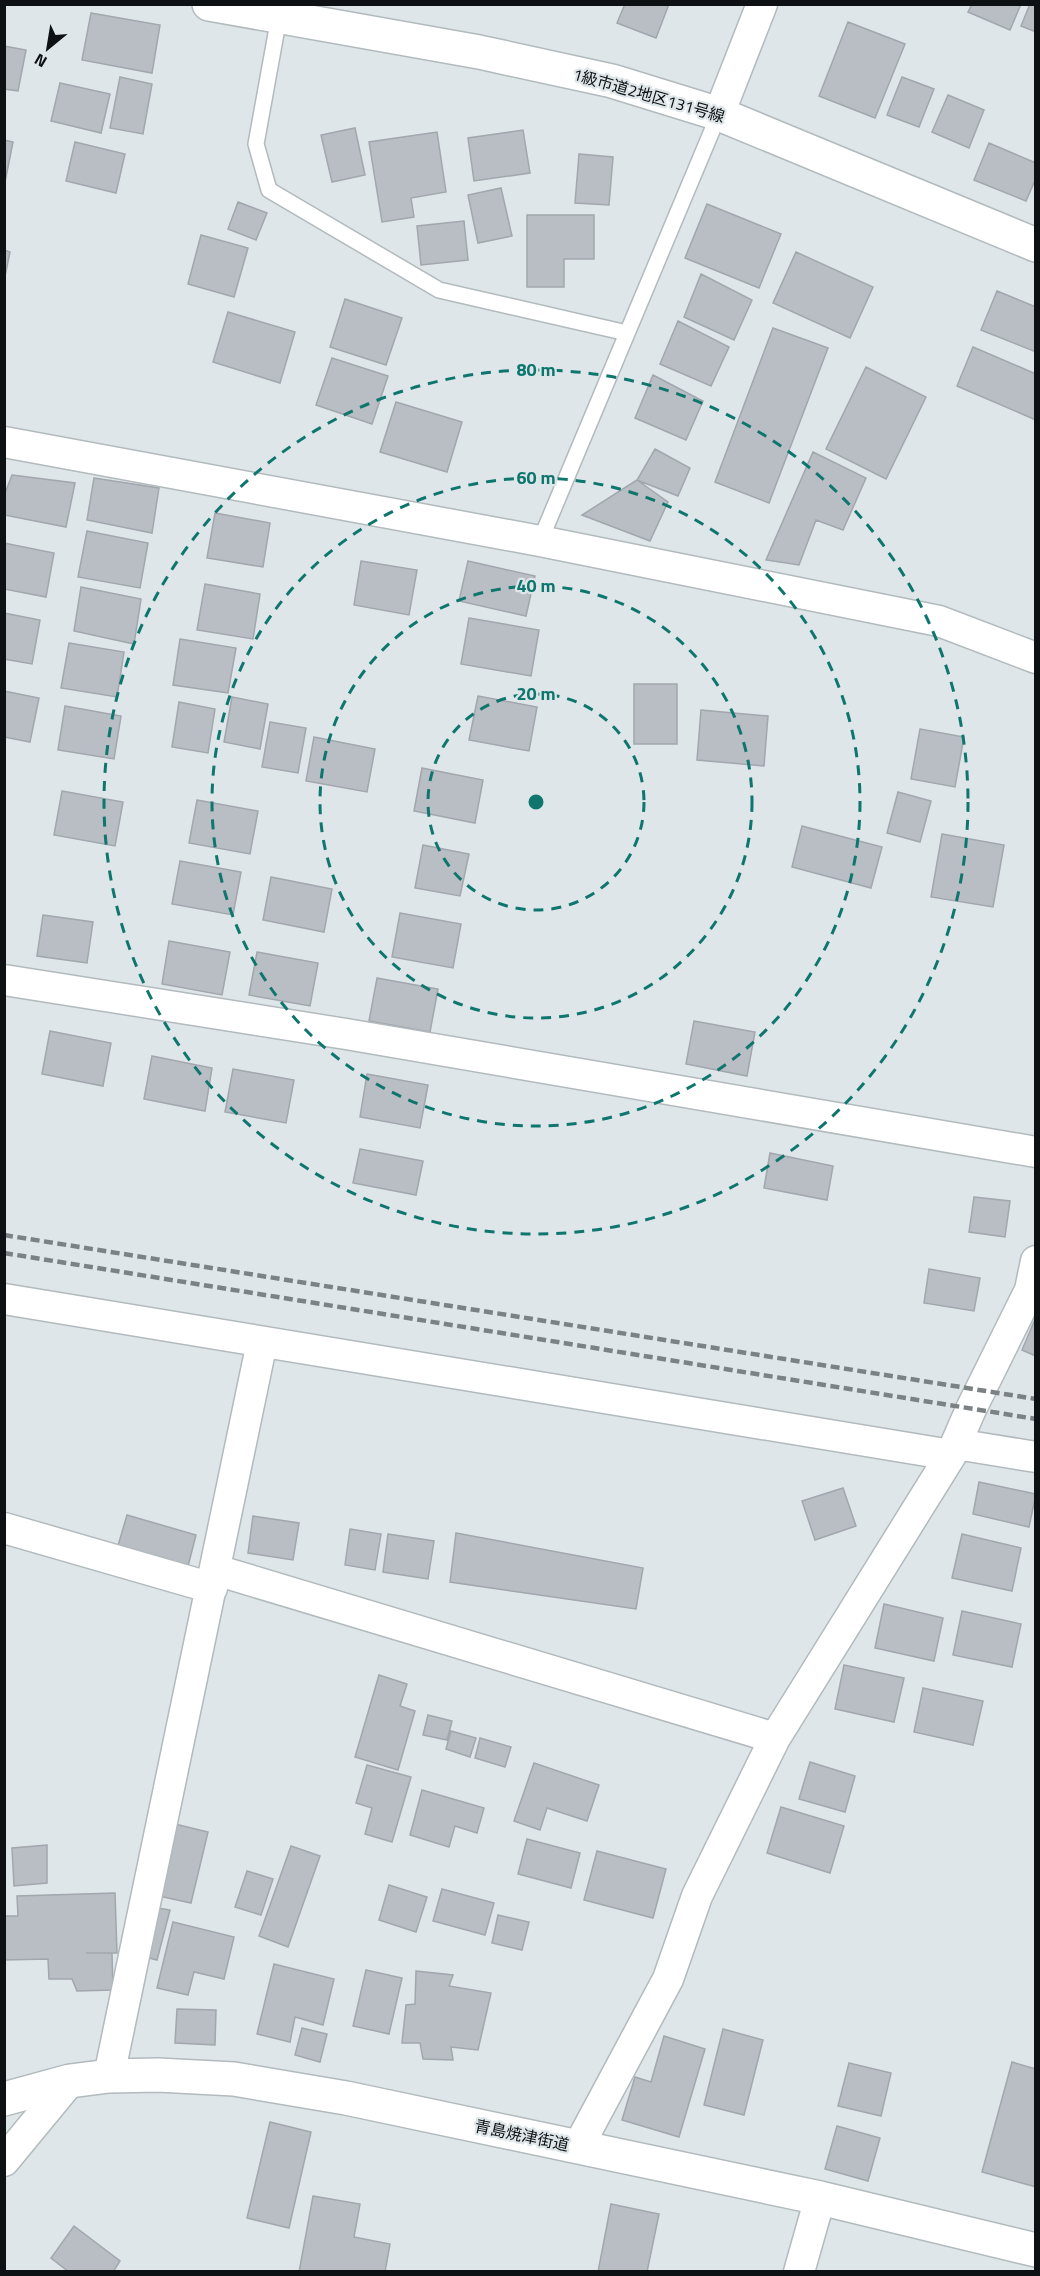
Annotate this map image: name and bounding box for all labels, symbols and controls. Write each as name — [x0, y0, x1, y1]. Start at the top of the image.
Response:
north arrow — [18, 18, 78, 78]
text: N — [30, 48, 51, 74]
street label: 1級市道2地区131号線 — [570, 62, 728, 128]
text: 80 m — [516, 356, 556, 383]
text: 60 m — [516, 464, 556, 491]
text: 40 m — [516, 572, 556, 599]
text: 20 m — [516, 680, 556, 707]
centre of rings — [526, 792, 546, 812]
street label: 青島焼津街道 — [473, 2113, 571, 2157]

